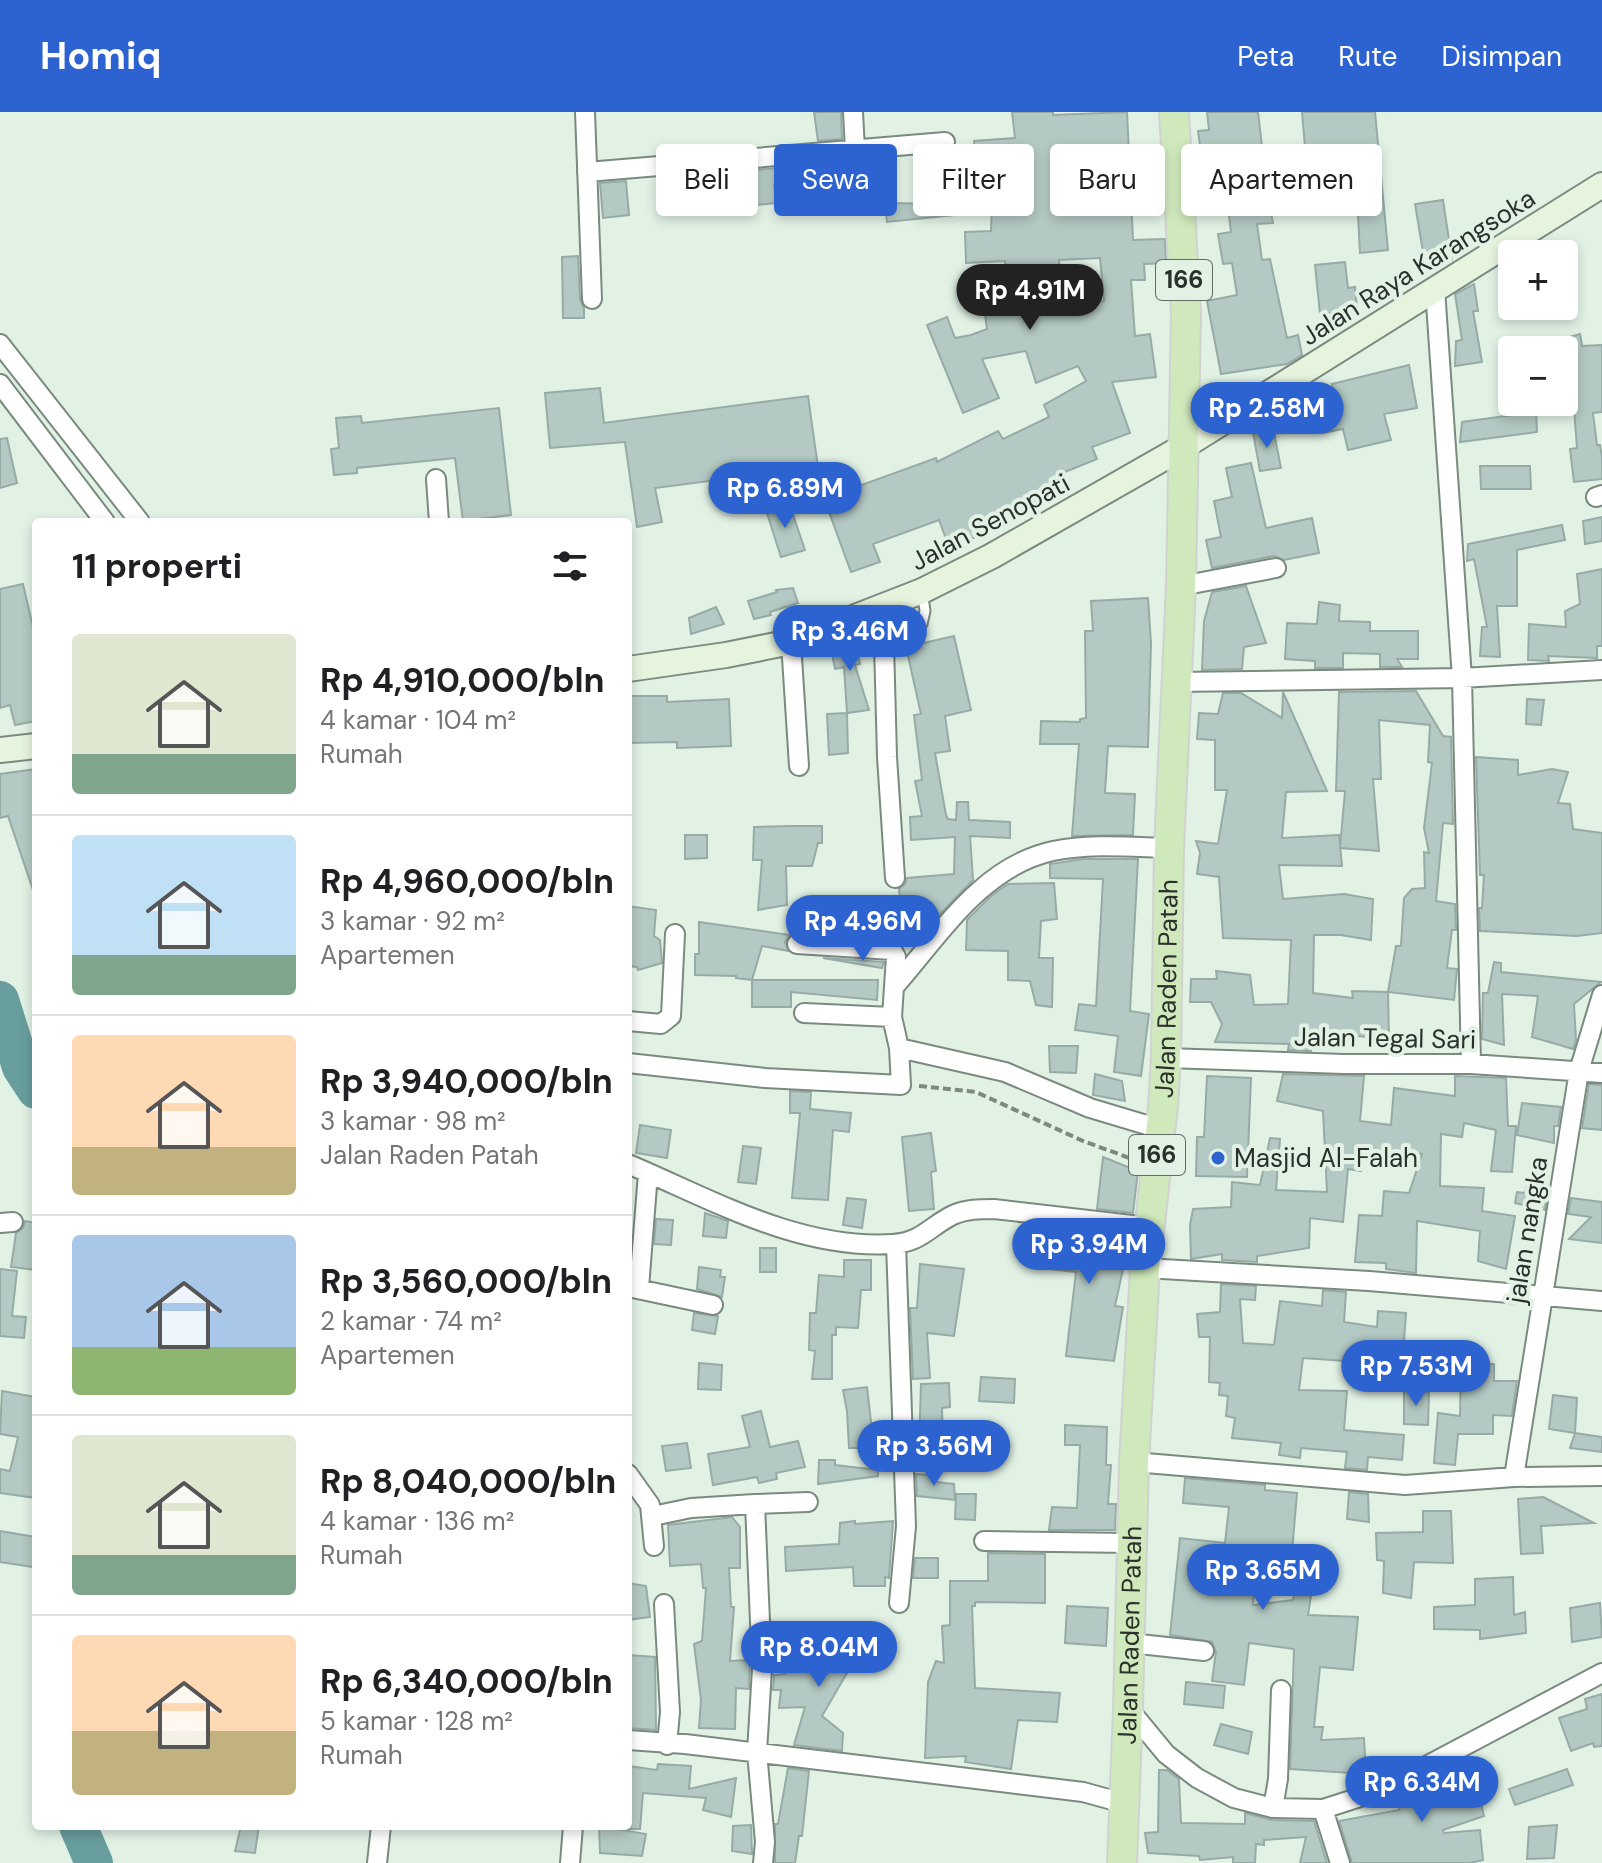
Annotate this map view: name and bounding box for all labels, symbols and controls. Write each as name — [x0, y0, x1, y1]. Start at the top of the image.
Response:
text: Homiq — [40, 31, 161, 81]
text: Peta — [1237, 38, 1294, 75]
text: Rute — [1338, 38, 1397, 75]
text: Disimpan — [1441, 38, 1562, 75]
chip: Beli — [656, 144, 758, 216]
chip: Sewa — [774, 144, 897, 216]
chip: Filter — [913, 144, 1034, 216]
chip: Baru — [1050, 144, 1165, 216]
chip: Apartemen — [1181, 144, 1382, 216]
street label: Jalan Raya Karangsoka — [1294, 181, 1542, 353]
map controls — [1498, 240, 1578, 416]
button: + — [1498, 240, 1578, 320]
road number: 166 — [1156, 260, 1212, 300]
pin: Rp 4.91M — [947, 264, 1113, 332]
text: Rp 4.91M — [974, 273, 1086, 307]
button: − — [1498, 336, 1578, 416]
pin: Rp 2.58M — [1184, 382, 1350, 450]
text: Rp 2.58M — [1209, 391, 1325, 425]
pin: Rp 6.89M — [702, 462, 868, 530]
street label: Jalan Senopati — [904, 466, 1076, 578]
text: Rp 6.89M — [726, 471, 844, 505]
text: 11 properti — [72, 544, 242, 589]
icon: filters — [548, 544, 592, 588]
pin: Rp 3.46M — [767, 605, 933, 673]
text: Rp 3.46M — [791, 614, 909, 648]
text: Rp 4,910,000/bln — [320, 658, 604, 703]
icon: home — [136, 666, 232, 762]
text: 4 kamar · 104 m² — [320, 703, 516, 737]
text: Rumah — [320, 737, 403, 771]
text: Rp 4,960,000/bln — [320, 859, 614, 904]
icon: home — [136, 867, 232, 963]
street label: Jalan Raden Patah — [1147, 879, 1186, 1099]
pin: Rp 4.96M — [780, 895, 946, 963]
text: 3 kamar · 92 m² — [320, 904, 505, 938]
text: Rp 4.96M — [804, 904, 922, 938]
text: Apartemen — [320, 938, 455, 972]
street label: Jalan Tegal Sari — [1294, 1019, 1476, 1057]
text: Rp 3,940,000/bln — [320, 1059, 613, 1104]
icon: home — [136, 1067, 232, 1163]
text: 3 kamar · 98 m² — [320, 1104, 506, 1138]
road number: 166 — [1129, 1135, 1185, 1175]
text: Jalan Raden Patah — [320, 1138, 539, 1172]
place label: Masjid Al-Falah — [1234, 1141, 1418, 1175]
marker: Masjid Al-Falah — [1209, 1149, 1227, 1167]
street label: jalan nangka — [1498, 1154, 1555, 1307]
pin: Rp 3.94M — [1006, 1218, 1172, 1286]
text: Rp 3.94M — [1030, 1227, 1148, 1261]
text: Rp 3,560,000/bln — [320, 1259, 612, 1304]
icon: home — [136, 1267, 232, 1363]
text: 2 kamar · 74 m² — [320, 1304, 502, 1338]
text: Apartemen — [320, 1338, 455, 1372]
pin: Rp 7.53M — [1333, 1340, 1499, 1408]
text: Rp 7.53M — [1359, 1349, 1473, 1383]
pin: Rp 3.56M — [851, 1420, 1017, 1488]
text: Rp 3.56M — [875, 1429, 993, 1463]
text: Rp 8,040,000/bln — [320, 1459, 616, 1504]
icon: home — [136, 1467, 232, 1563]
text: 4 kamar · 136 m² — [320, 1504, 514, 1538]
street label: Jalan Raden Patah — [1110, 1525, 1149, 1745]
text: Rumah — [320, 1538, 403, 1572]
pin: Rp 3.65M — [1180, 1544, 1346, 1612]
text: Rp 3.65M — [1205, 1553, 1321, 1587]
pin: Rp 8.04M — [736, 1621, 902, 1689]
text: Rp 8.04M — [759, 1630, 879, 1664]
text: Rp 6,340,000/bln — [320, 1659, 613, 1704]
icon: home — [136, 1667, 232, 1763]
text: 5 kamar · 128 m² — [320, 1704, 513, 1738]
text: Rumah — [320, 1738, 403, 1772]
pin: Rp 6.34M — [1339, 1756, 1505, 1824]
text: Rp 6.34M — [1363, 1765, 1481, 1799]

